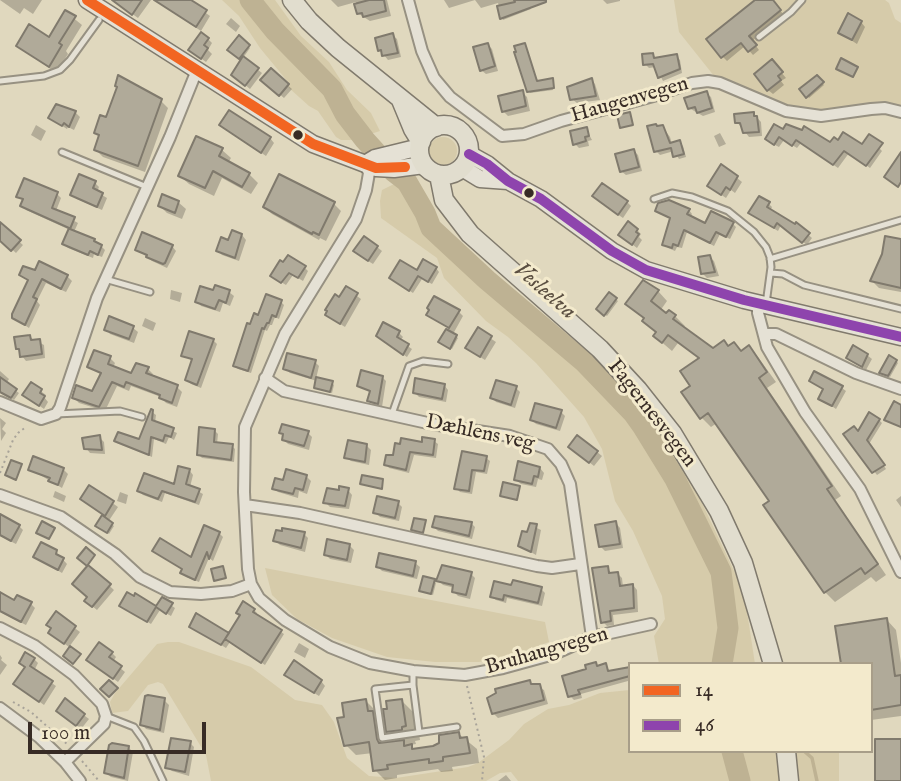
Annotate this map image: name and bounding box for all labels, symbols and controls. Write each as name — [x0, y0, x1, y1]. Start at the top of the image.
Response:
street label: Haugenvegen — [568, 72, 692, 130]
unlabelled marker — [291, 128, 305, 142]
unlabelled marker — [522, 186, 536, 200]
water label: Vesleelva — [507, 257, 581, 327]
street label: Fagernesvegen — [601, 355, 701, 473]
street label: Dæhlens veg — [423, 410, 537, 458]
street label: Bruhaugvegen — [483, 622, 611, 682]
legend — [628, 662, 873, 753]
text: 14 — [695, 677, 713, 704]
scale bar — [32, 708, 210, 752]
text: 46 — [695, 712, 714, 739]
text: 100 m — [41, 720, 90, 747]

